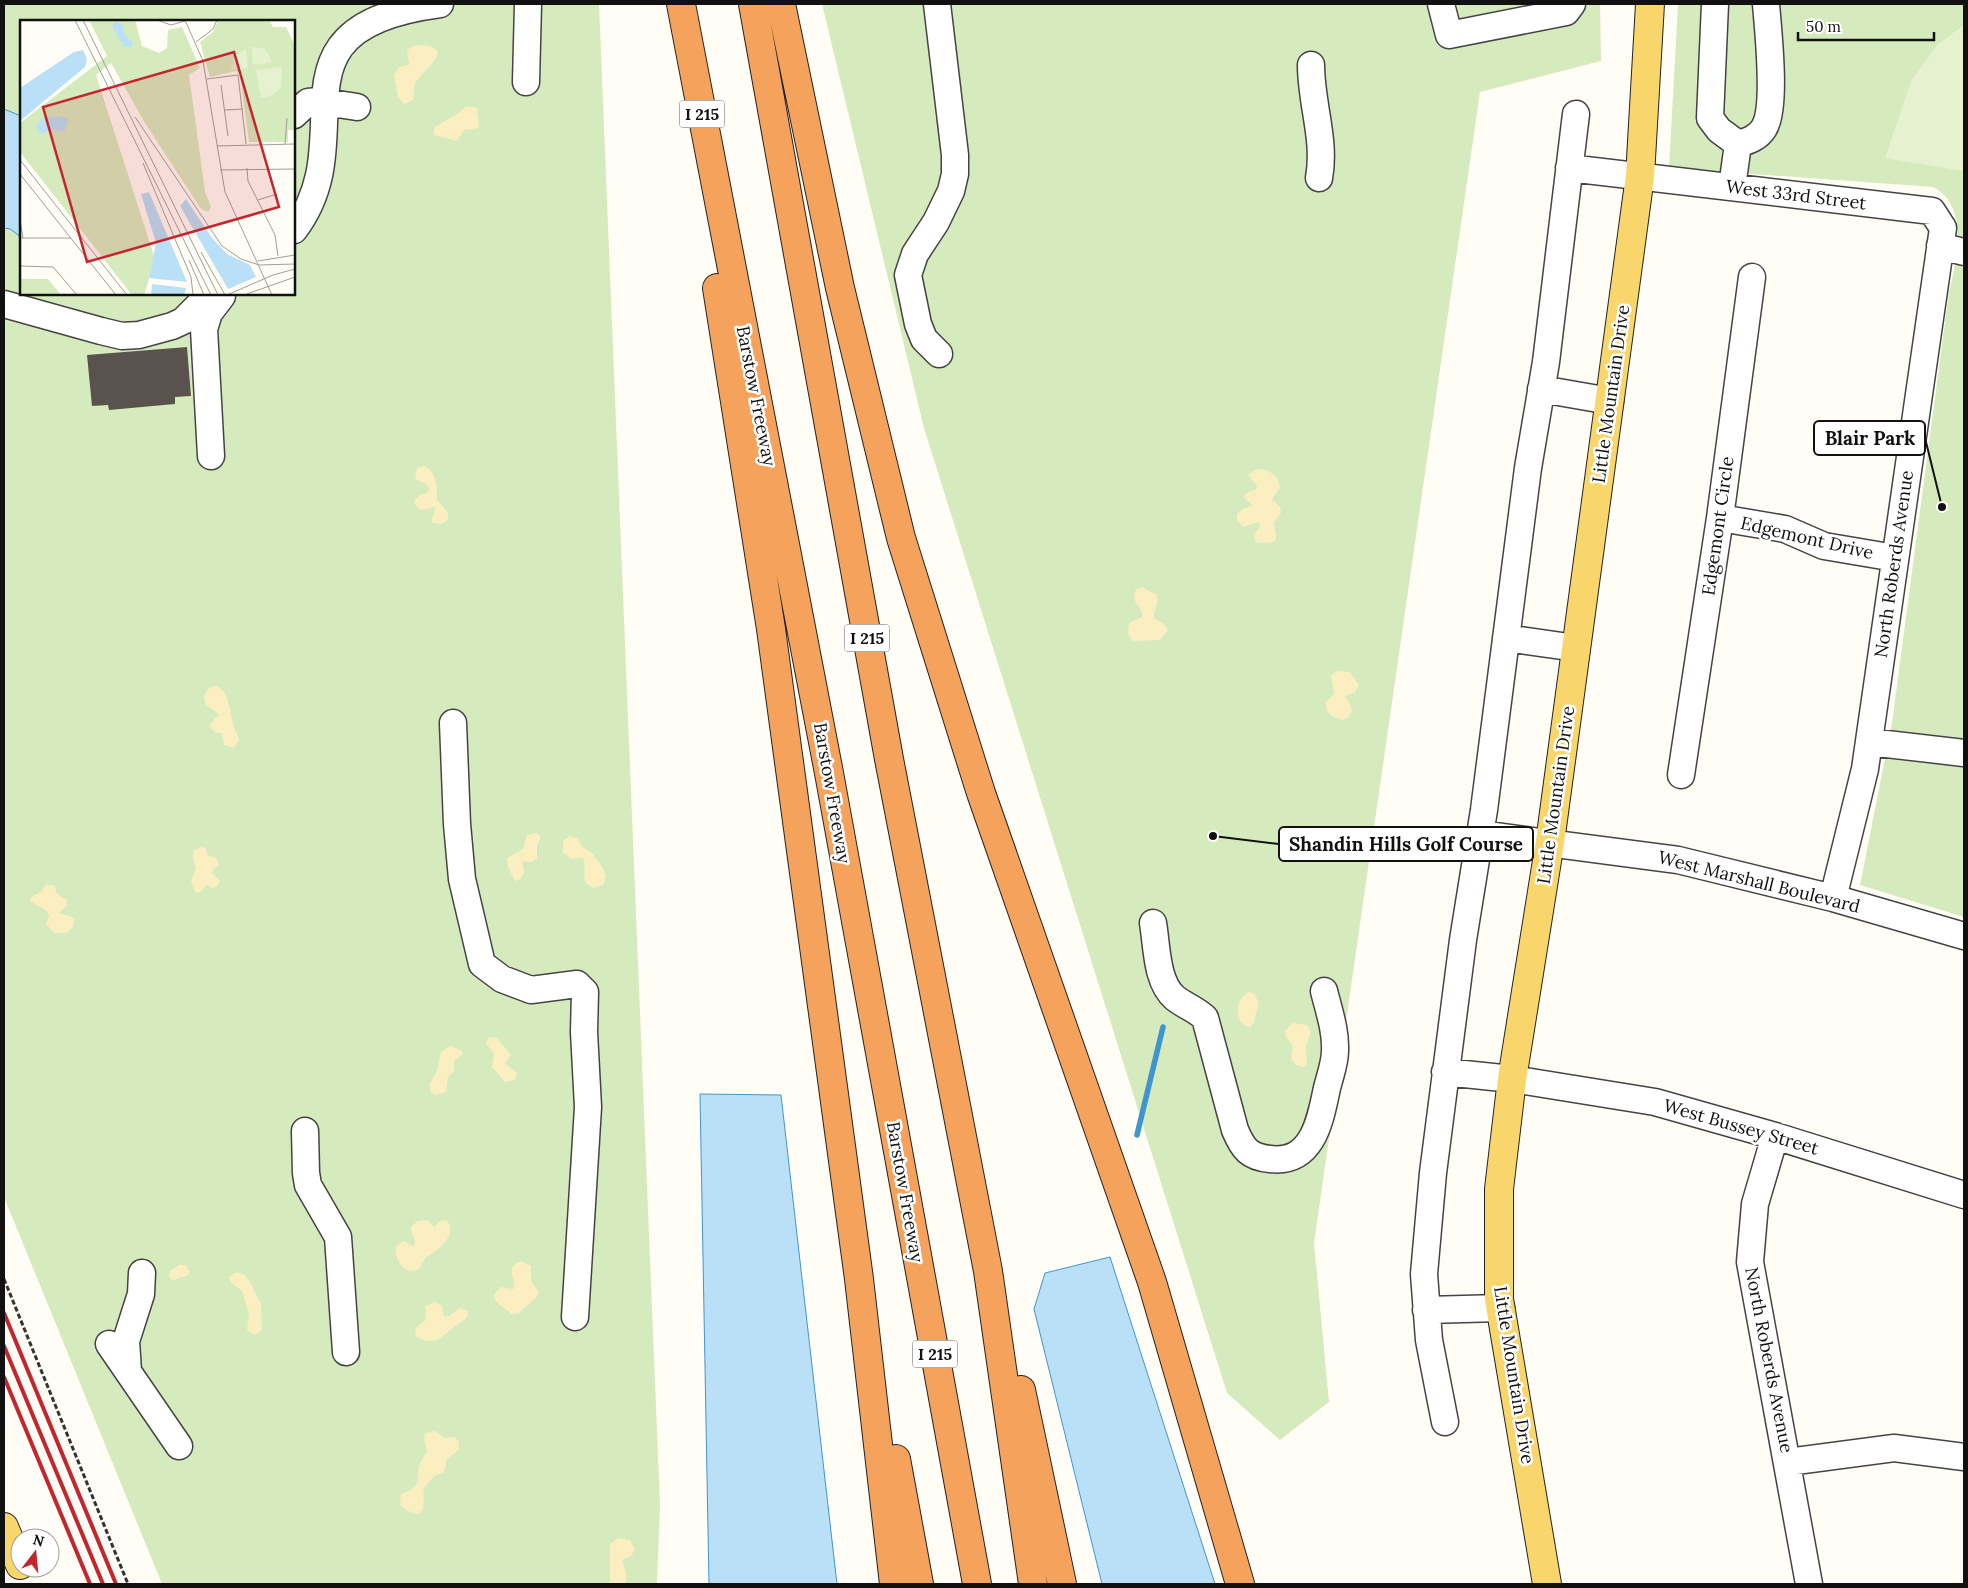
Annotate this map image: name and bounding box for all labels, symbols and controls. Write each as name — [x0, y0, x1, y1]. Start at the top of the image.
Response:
scale bar — [1798, 10, 1934, 42]
text: 50 m — [1806, 17, 1841, 36]
inset map — [20, 20, 295, 295]
road number: I 215 — [680, 100, 724, 128]
street label: West 33rd Street — [1725, 174, 1868, 215]
street label: Little Mountain Drive — [1587, 303, 1634, 485]
street label: Barstow Freeway — [732, 324, 781, 469]
callout: Blair Park — [1814, 421, 1925, 455]
text: Blair Park — [1825, 426, 1915, 450]
street label: Edgemont Circle — [1696, 455, 1739, 597]
street label: North Roberds Avenue — [1869, 469, 1918, 659]
street label: Edgemont Drive — [1738, 511, 1876, 564]
road number: I 215 — [844, 624, 890, 651]
street label: Little Mountain Drive — [1532, 704, 1579, 886]
street label: Barstow Freeway — [809, 721, 856, 866]
callout: Shandin Hills Golf Course — [1279, 827, 1533, 861]
text: Shandin Hills Golf Course — [1289, 832, 1523, 856]
street label: West Marshall Boulevard — [1656, 845, 1863, 918]
street label: West Bussey Street — [1661, 1093, 1821, 1160]
street label: Barstow Freeway — [882, 1120, 929, 1265]
street label: North Roberds Avenue — [1740, 1265, 1799, 1455]
street label: Little Mountain Drive — [1489, 1284, 1540, 1466]
road number: I 215 — [912, 1340, 958, 1368]
north arrow — [10, 1528, 60, 1578]
text: N — [31, 1530, 46, 1551]

